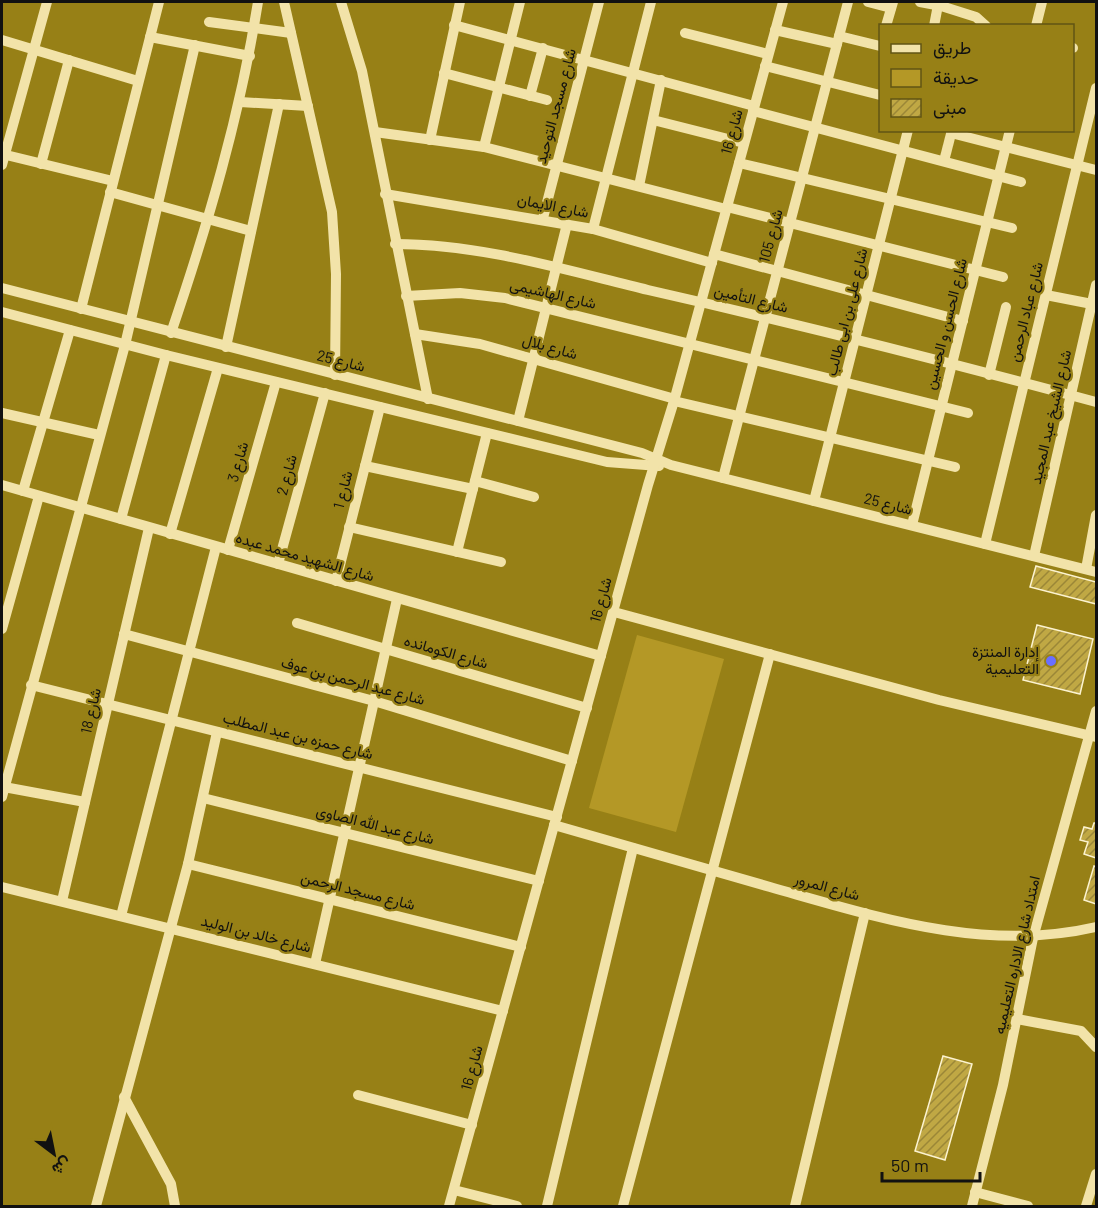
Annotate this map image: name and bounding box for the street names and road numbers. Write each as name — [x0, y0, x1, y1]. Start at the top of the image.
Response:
street label: شارع مسجد التوحيد — [531, 46, 582, 166]
street label: شارع 16 — [716, 107, 749, 157]
street label: شارع الايمان — [515, 189, 591, 224]
street label: شارع 105 — [754, 207, 789, 265]
street label: شارع على بن ابى طالب — [821, 246, 874, 378]
street label: شارع الحسن و الحسين — [920, 256, 973, 392]
street label: شارع عباد الرحمن — [1004, 260, 1049, 364]
street label: شارع الهاشيمى — [508, 274, 598, 315]
street label: شارع التأمين — [712, 280, 790, 319]
street label: شارع بلال — [520, 330, 580, 365]
street label: شارع 25 — [315, 345, 367, 378]
street label: شارع الشيخ عبد المجيد — [1026, 348, 1077, 486]
street label: شارع 3 — [223, 439, 254, 485]
street label: شارع 2 — [272, 452, 303, 498]
street label: شارع 1 — [329, 469, 358, 511]
street label: شارع 25 — [862, 488, 914, 521]
street label: شارع الشهيد محمد عبده — [233, 528, 377, 587]
street label: شارع 16 — [585, 575, 618, 625]
street label: شارع الكومانده — [401, 630, 490, 675]
street label: شارع عبد الرحمن بن عوف — [279, 652, 427, 711]
street label: شارع 18 — [76, 686, 107, 736]
street label: شارع حمزه بن عبد المطلب — [221, 708, 375, 765]
street label: شارع عبد الله الصاوى — [314, 801, 436, 850]
street label: شارع مسجد الرحمن — [299, 867, 417, 916]
street label: شارع المرور — [791, 868, 862, 906]
street label: امتداد شارع الاداره التعليميه — [989, 874, 1046, 1036]
street label: شارع خالد بن الوليد — [199, 911, 313, 958]
street label: شارع 16 — [456, 1043, 489, 1093]

